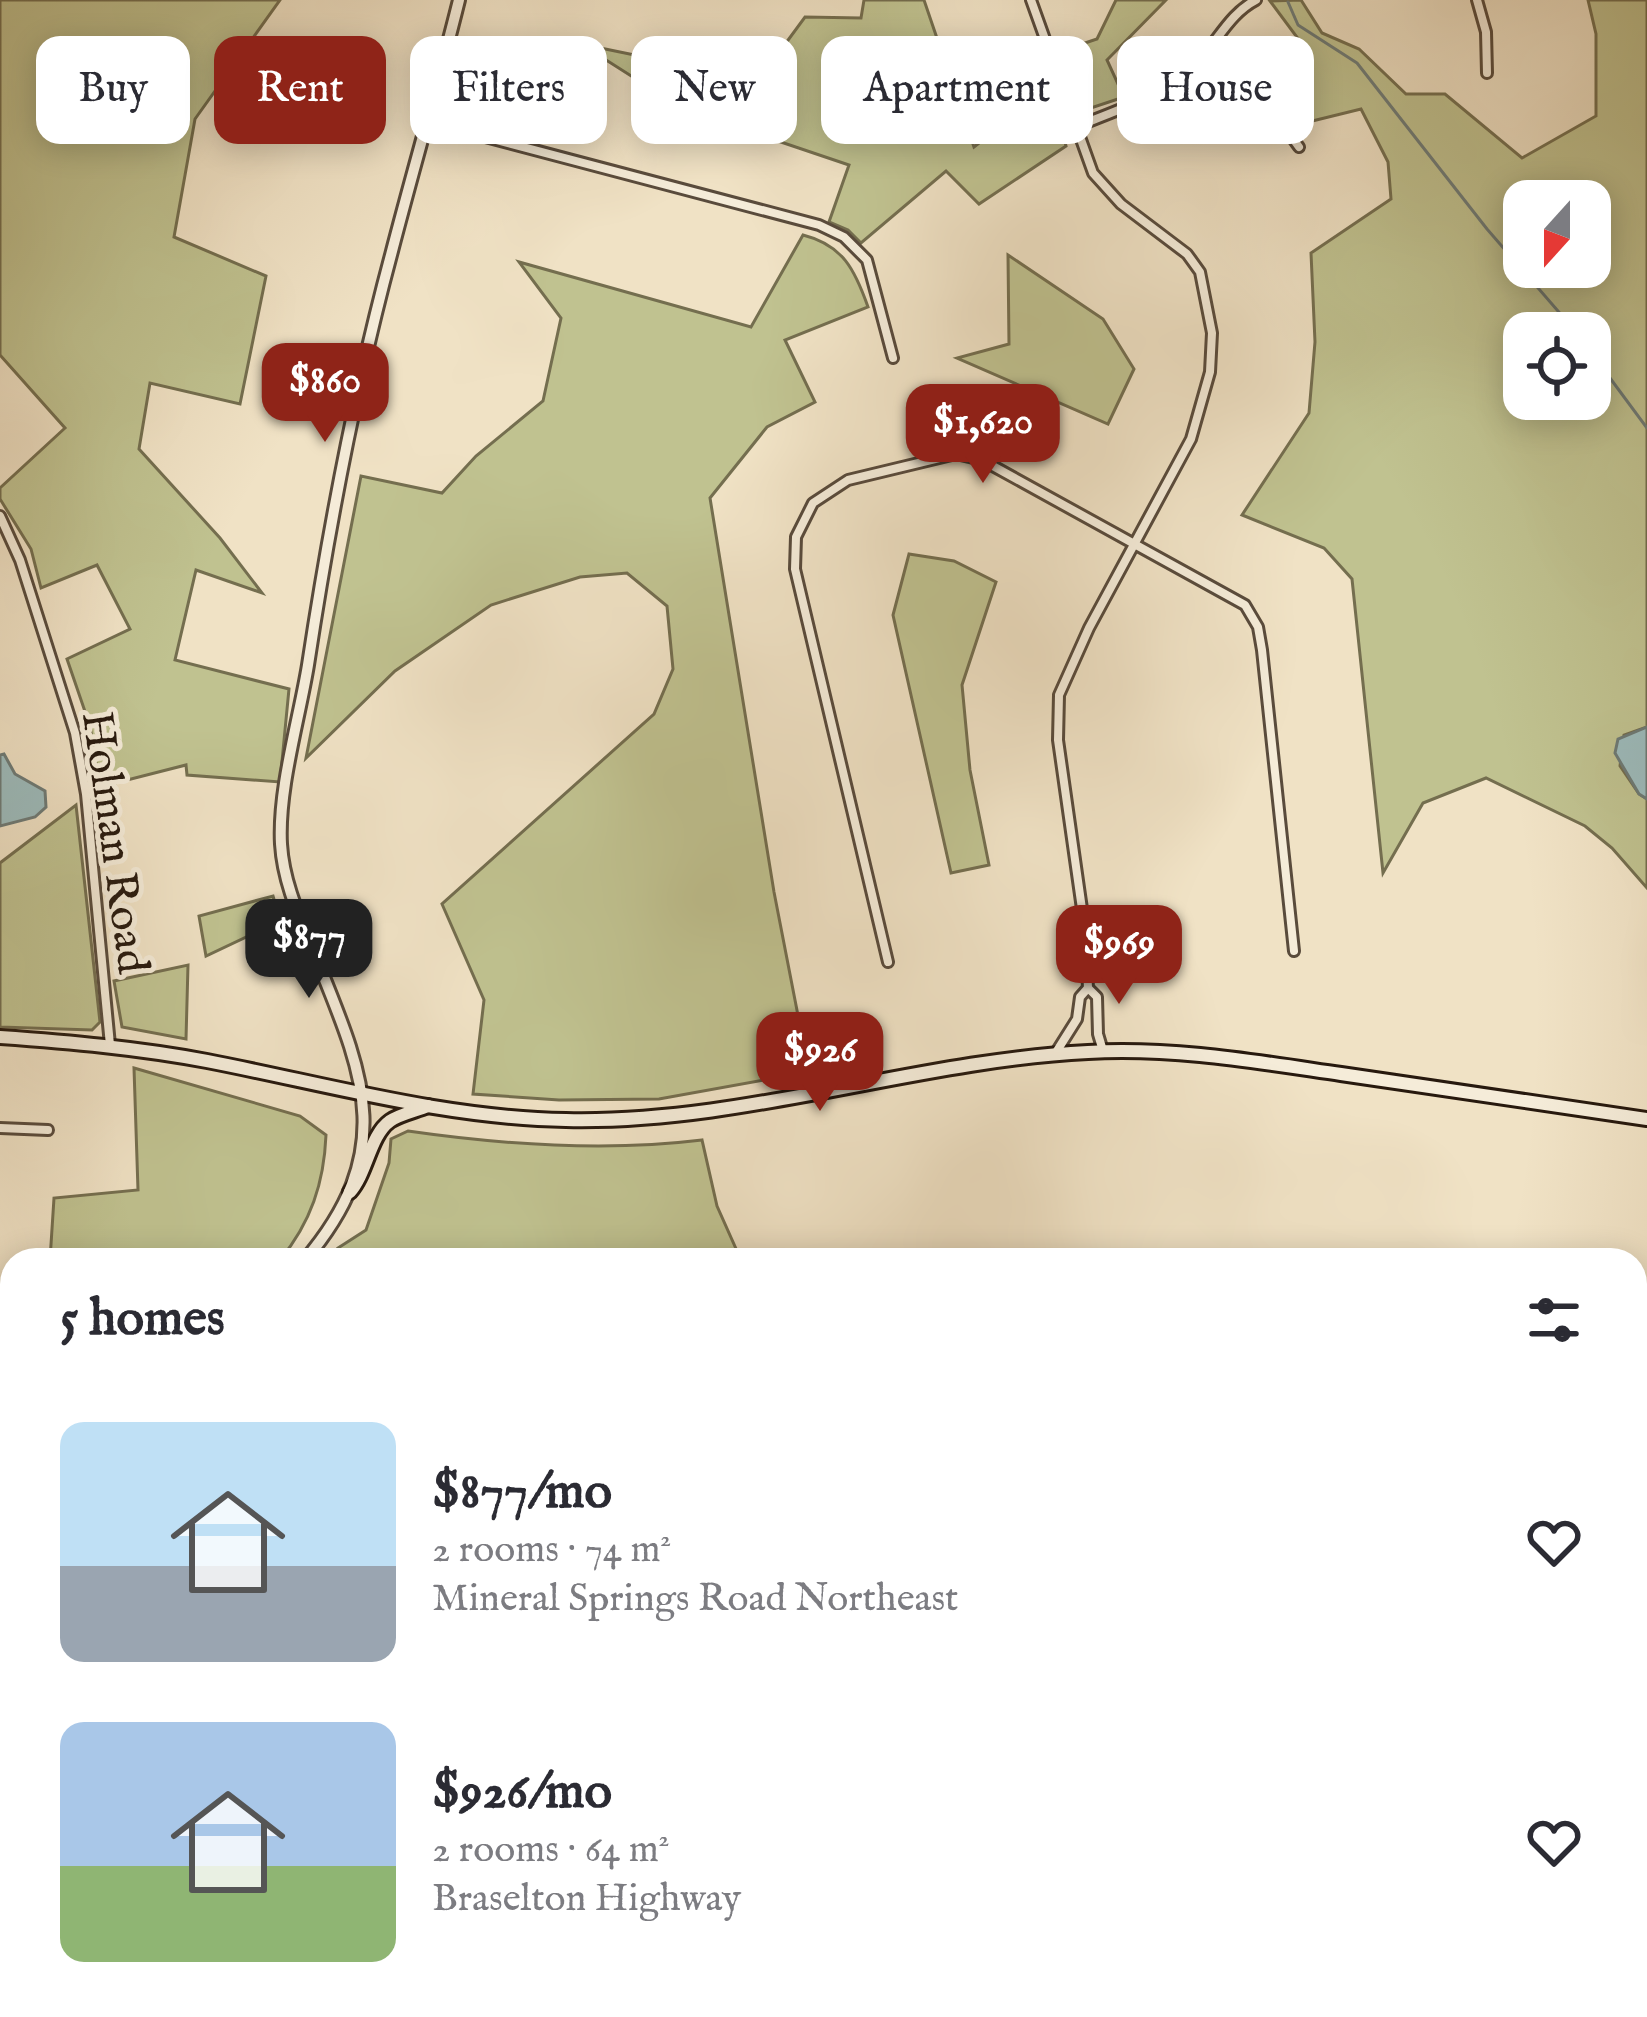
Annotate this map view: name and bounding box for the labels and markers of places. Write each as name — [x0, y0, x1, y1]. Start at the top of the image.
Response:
pin: $860 — [254, 343, 396, 445]
pin: $1,620 — [885, 384, 1081, 486]
pin: $877 — [238, 899, 380, 1001]
pin: $969 — [1048, 905, 1190, 1007]
pin: $926 — [749, 1012, 891, 1114]

